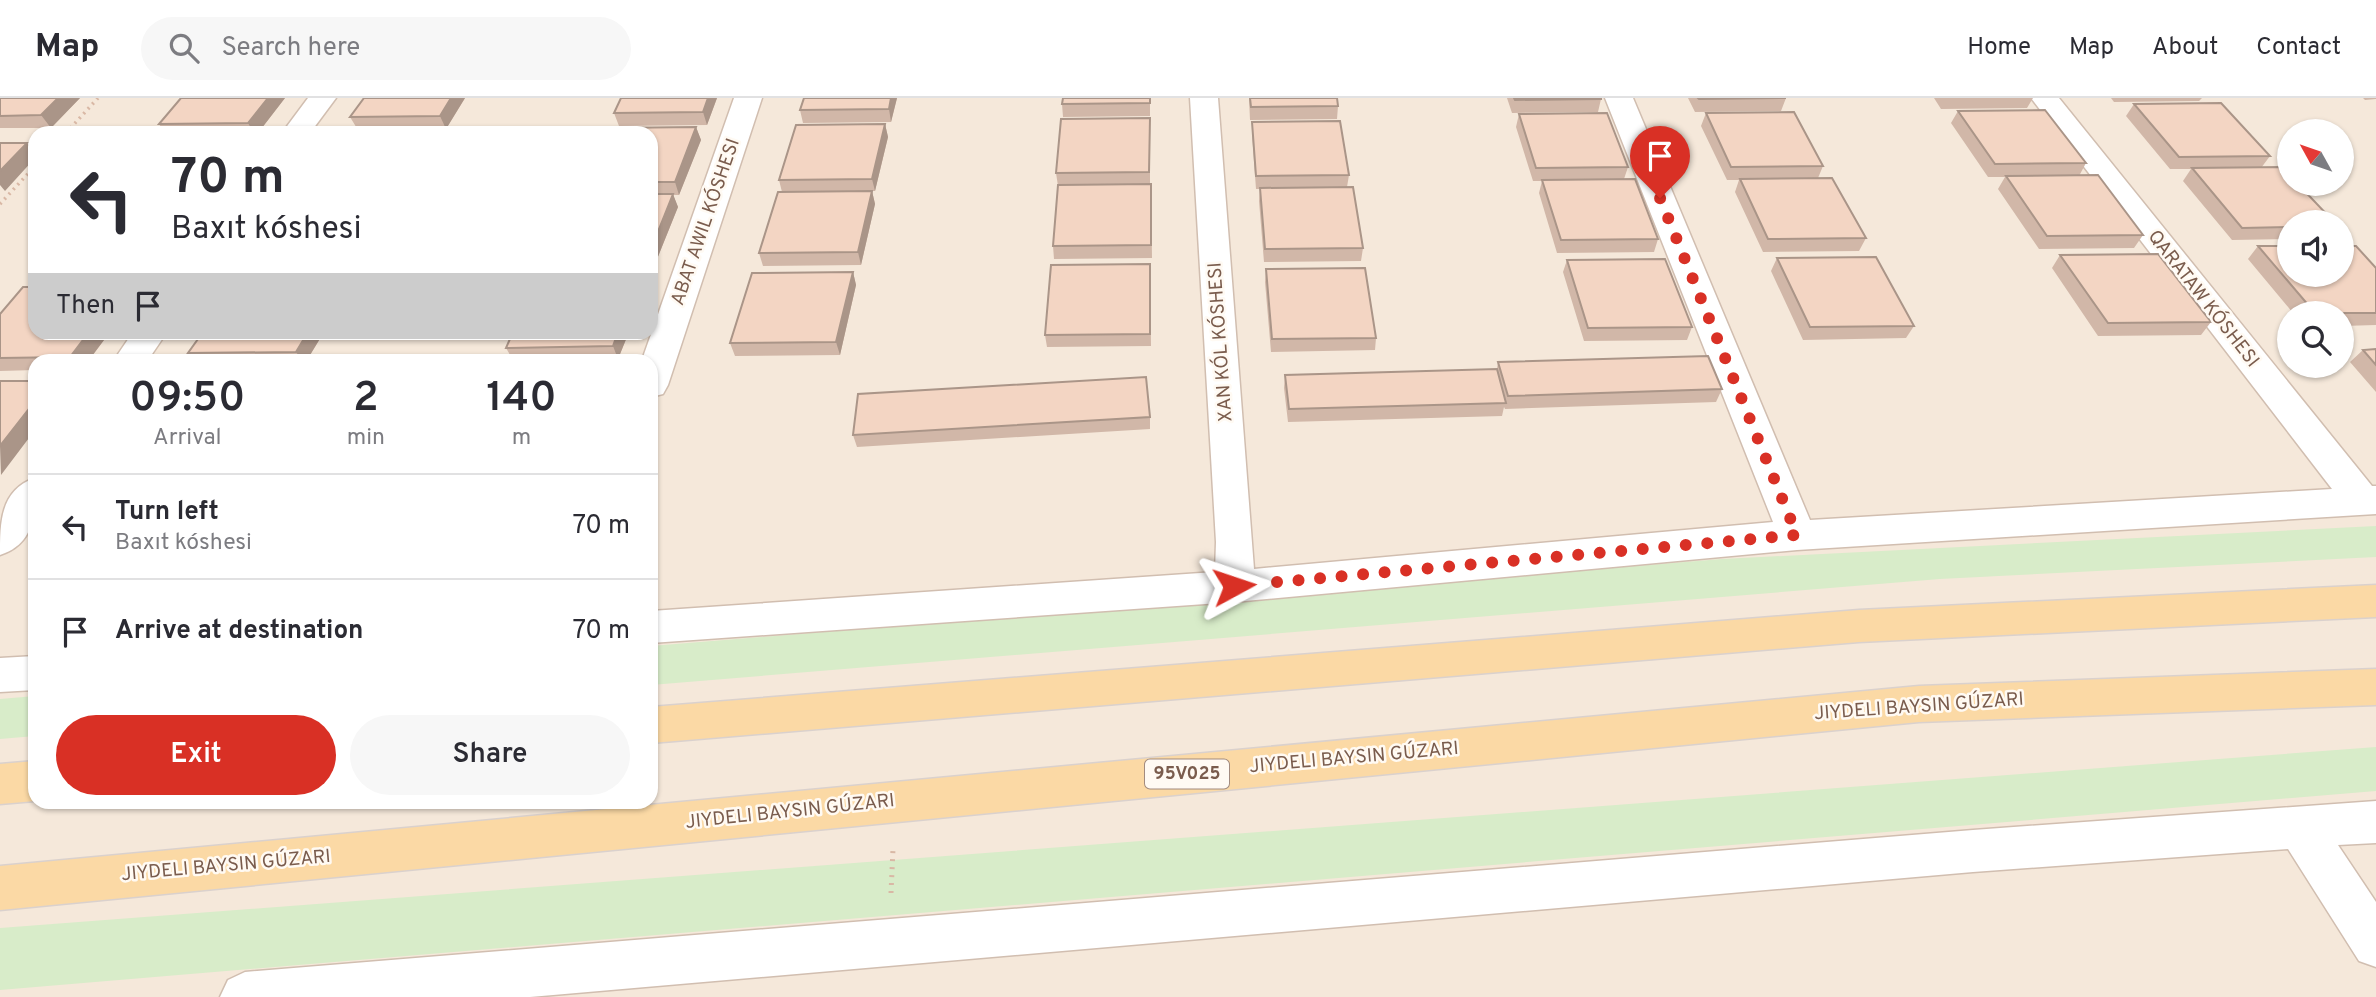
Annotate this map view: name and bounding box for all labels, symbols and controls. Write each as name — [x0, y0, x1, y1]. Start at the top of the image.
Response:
search box — [141, 17, 631, 80]
text: Map — [35, 27, 99, 69]
icon: search — [165, 29, 203, 67]
text: Search here — [221, 32, 360, 65]
text: Home — [1967, 33, 2031, 63]
text: Map — [2069, 33, 2114, 63]
text: About — [2152, 33, 2218, 63]
text: Contact — [2256, 33, 2341, 63]
north arrow — [2277, 119, 2354, 196]
map controls — [2277, 119, 2354, 378]
pin — [1630, 126, 1690, 198]
street label: ABAT AWIL KÓSHESI — [665, 135, 746, 309]
icon: arrive — [1641, 137, 1679, 175]
text: 70 m — [171, 149, 285, 211]
icon: left — [56, 154, 147, 245]
text: Baxıt kóshesi — [171, 210, 362, 250]
button: sound — [2277, 210, 2354, 287]
street label: QARATAW KÓSHESI — [2142, 225, 2265, 372]
street label: XAN KÓL KÓSHESI — [1202, 261, 1239, 423]
icon: arrive — [129, 287, 167, 325]
text: Then — [56, 290, 115, 323]
button: search — [2277, 301, 2354, 378]
text: 09:50 — [129, 373, 245, 426]
text: 2 — [353, 373, 379, 426]
text: 140 — [486, 373, 557, 426]
text: Arrival — [153, 424, 222, 453]
text: min — [347, 424, 385, 453]
text: m — [512, 424, 531, 453]
text: Turn left — [115, 496, 219, 529]
icon: left — [56, 508, 94, 546]
text: 70 m — [572, 510, 630, 543]
text: Baxıt kóshesi — [115, 529, 252, 558]
position arrow — [1197, 549, 1271, 623]
icon: arrive — [56, 613, 94, 651]
text: Arrive at destination — [115, 615, 363, 648]
text: 70 m — [572, 615, 630, 648]
street label: JIYDELI BAYSIN GÚZARI — [1813, 687, 2025, 726]
button: Exit — [56, 715, 336, 795]
button: Share — [350, 715, 630, 795]
street label: JIYDELI BAYSIN GÚZARI — [1248, 736, 1460, 779]
road number: 95V025 — [1145, 760, 1229, 788]
street label: JIYDELI BAYSIN GÚZARI — [684, 788, 896, 835]
street label: JIYDELI BAYSIN GÚZARI — [120, 844, 332, 887]

